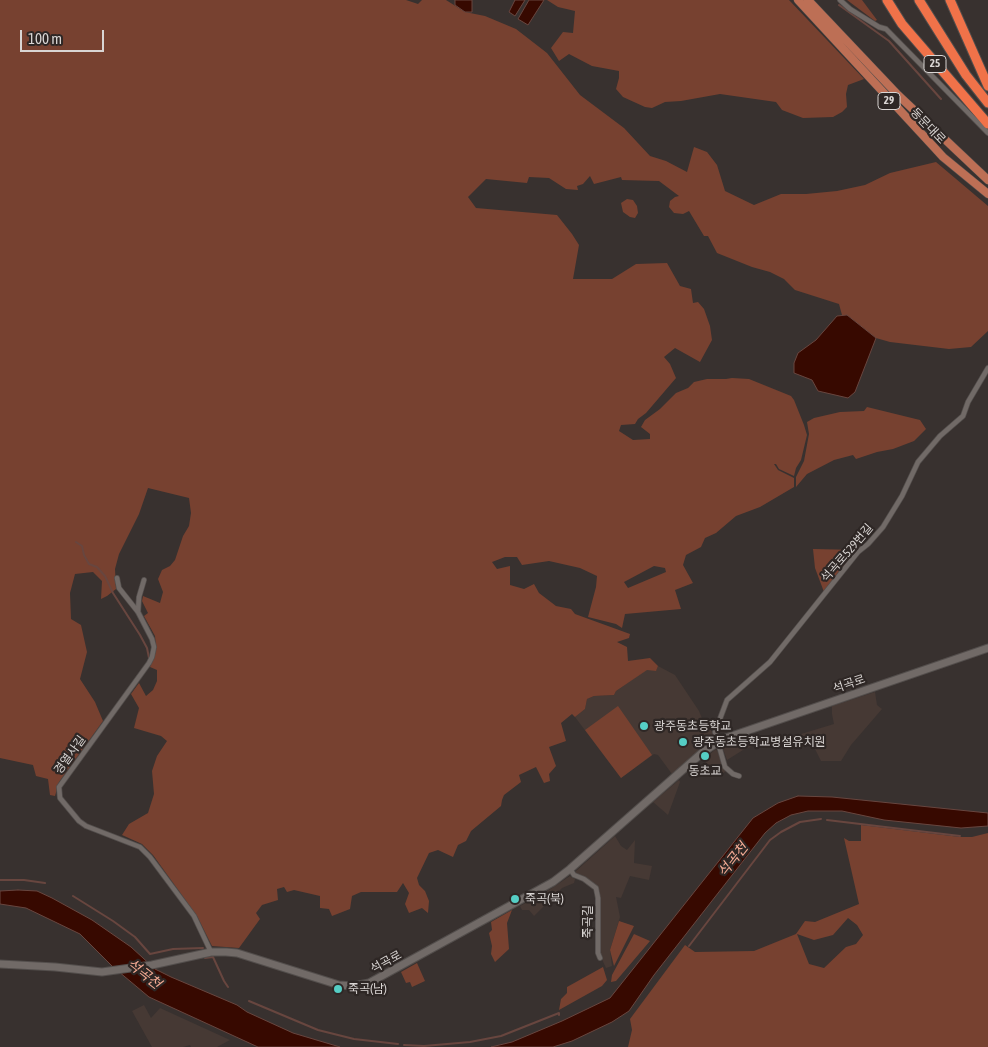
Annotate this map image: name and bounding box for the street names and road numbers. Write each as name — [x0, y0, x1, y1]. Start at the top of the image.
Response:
road number: 25 — [924, 56, 946, 72]
road number: 29 — [878, 92, 900, 110]
street label: 동문대로 — [907, 105, 949, 147]
street label: 석곡로529번길 — [818, 521, 876, 585]
street label: 석곡로 — [831, 672, 867, 696]
street label: 경열사길 — [51, 733, 89, 777]
street label: 죽곡길 — [581, 905, 595, 939]
street label: 석곡로 — [368, 948, 404, 976]

